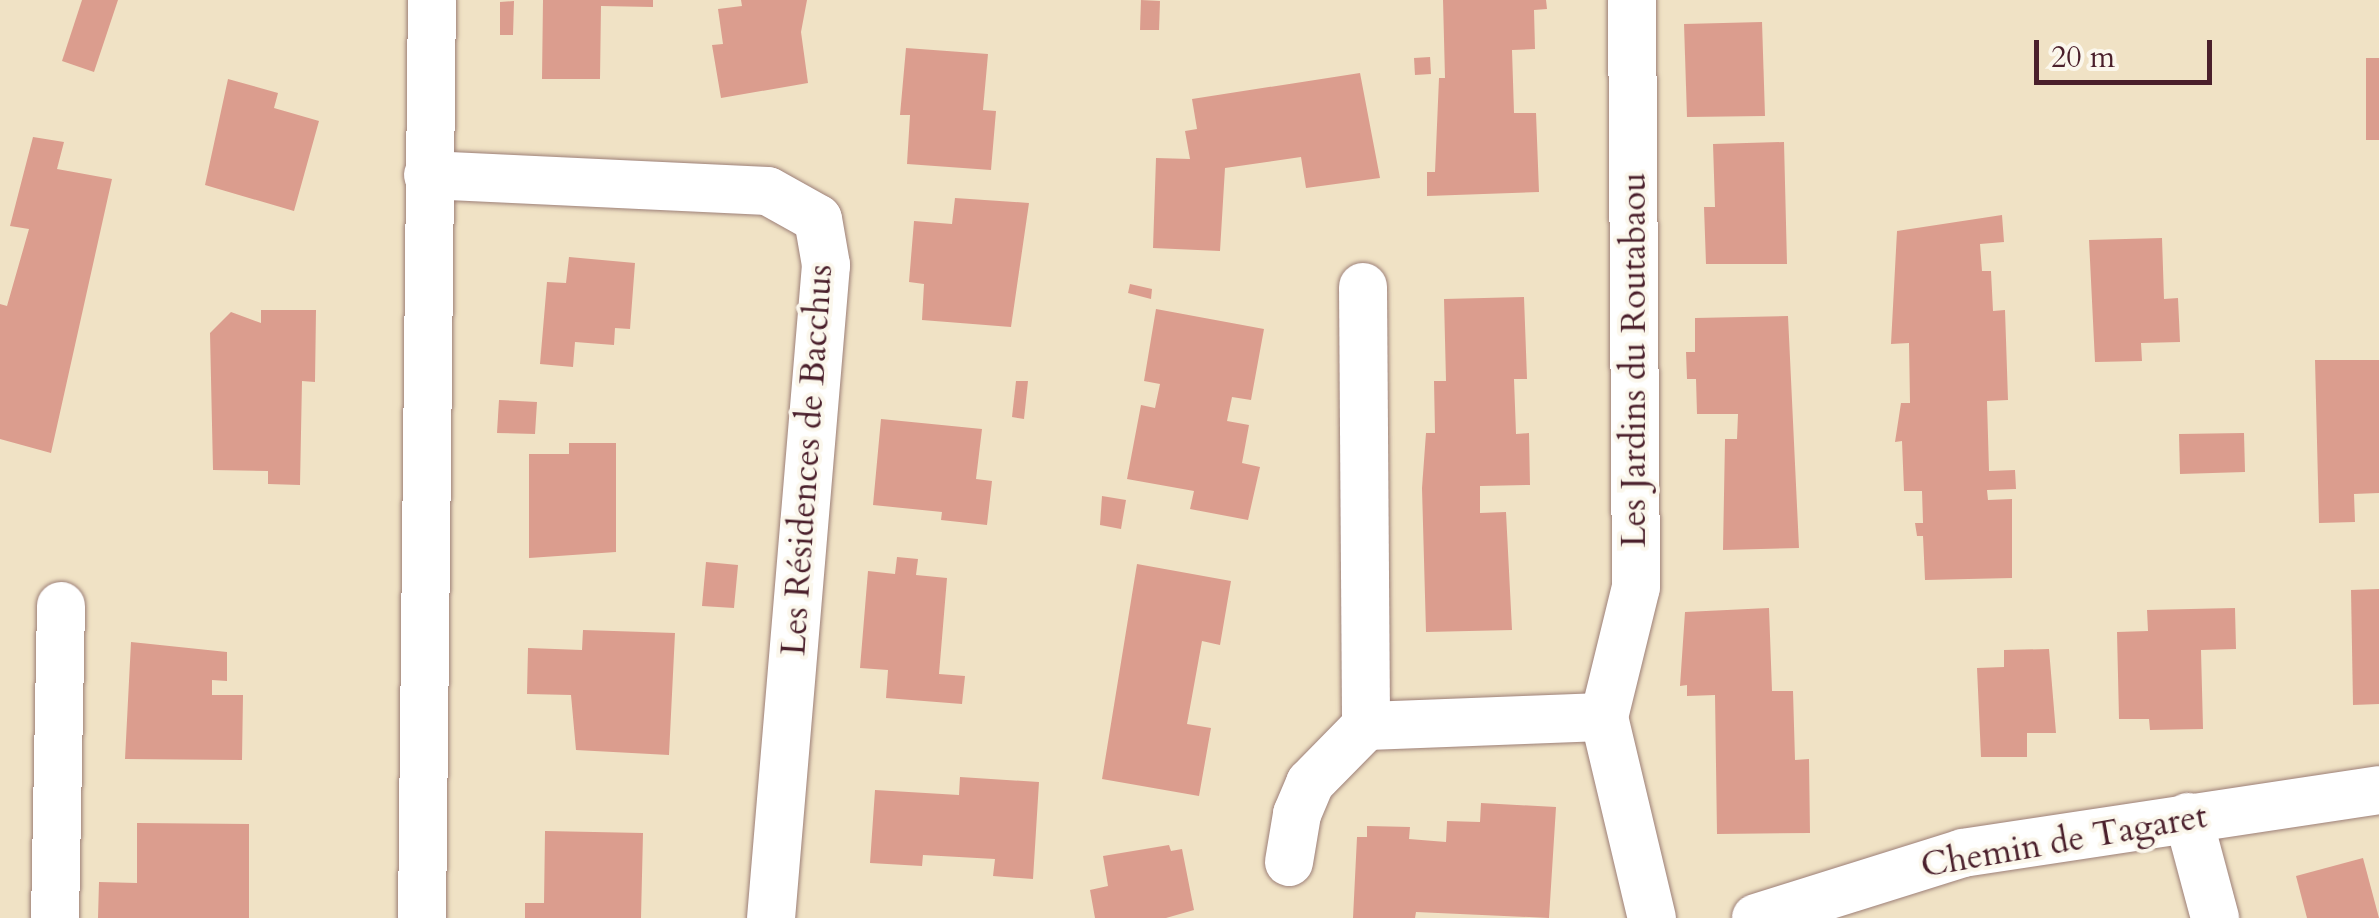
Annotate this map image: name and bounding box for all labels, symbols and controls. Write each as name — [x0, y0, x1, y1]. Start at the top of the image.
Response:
scale bar — [2039, 20, 2216, 82]
text: 20 m — [2051, 37, 2115, 78]
street label: Les Jardins du Routabaou — [1613, 172, 1655, 548]
street label: Les Résidences de Bacchus — [772, 263, 842, 657]
street label: Chemin de Tagaret — [1918, 795, 2210, 887]

